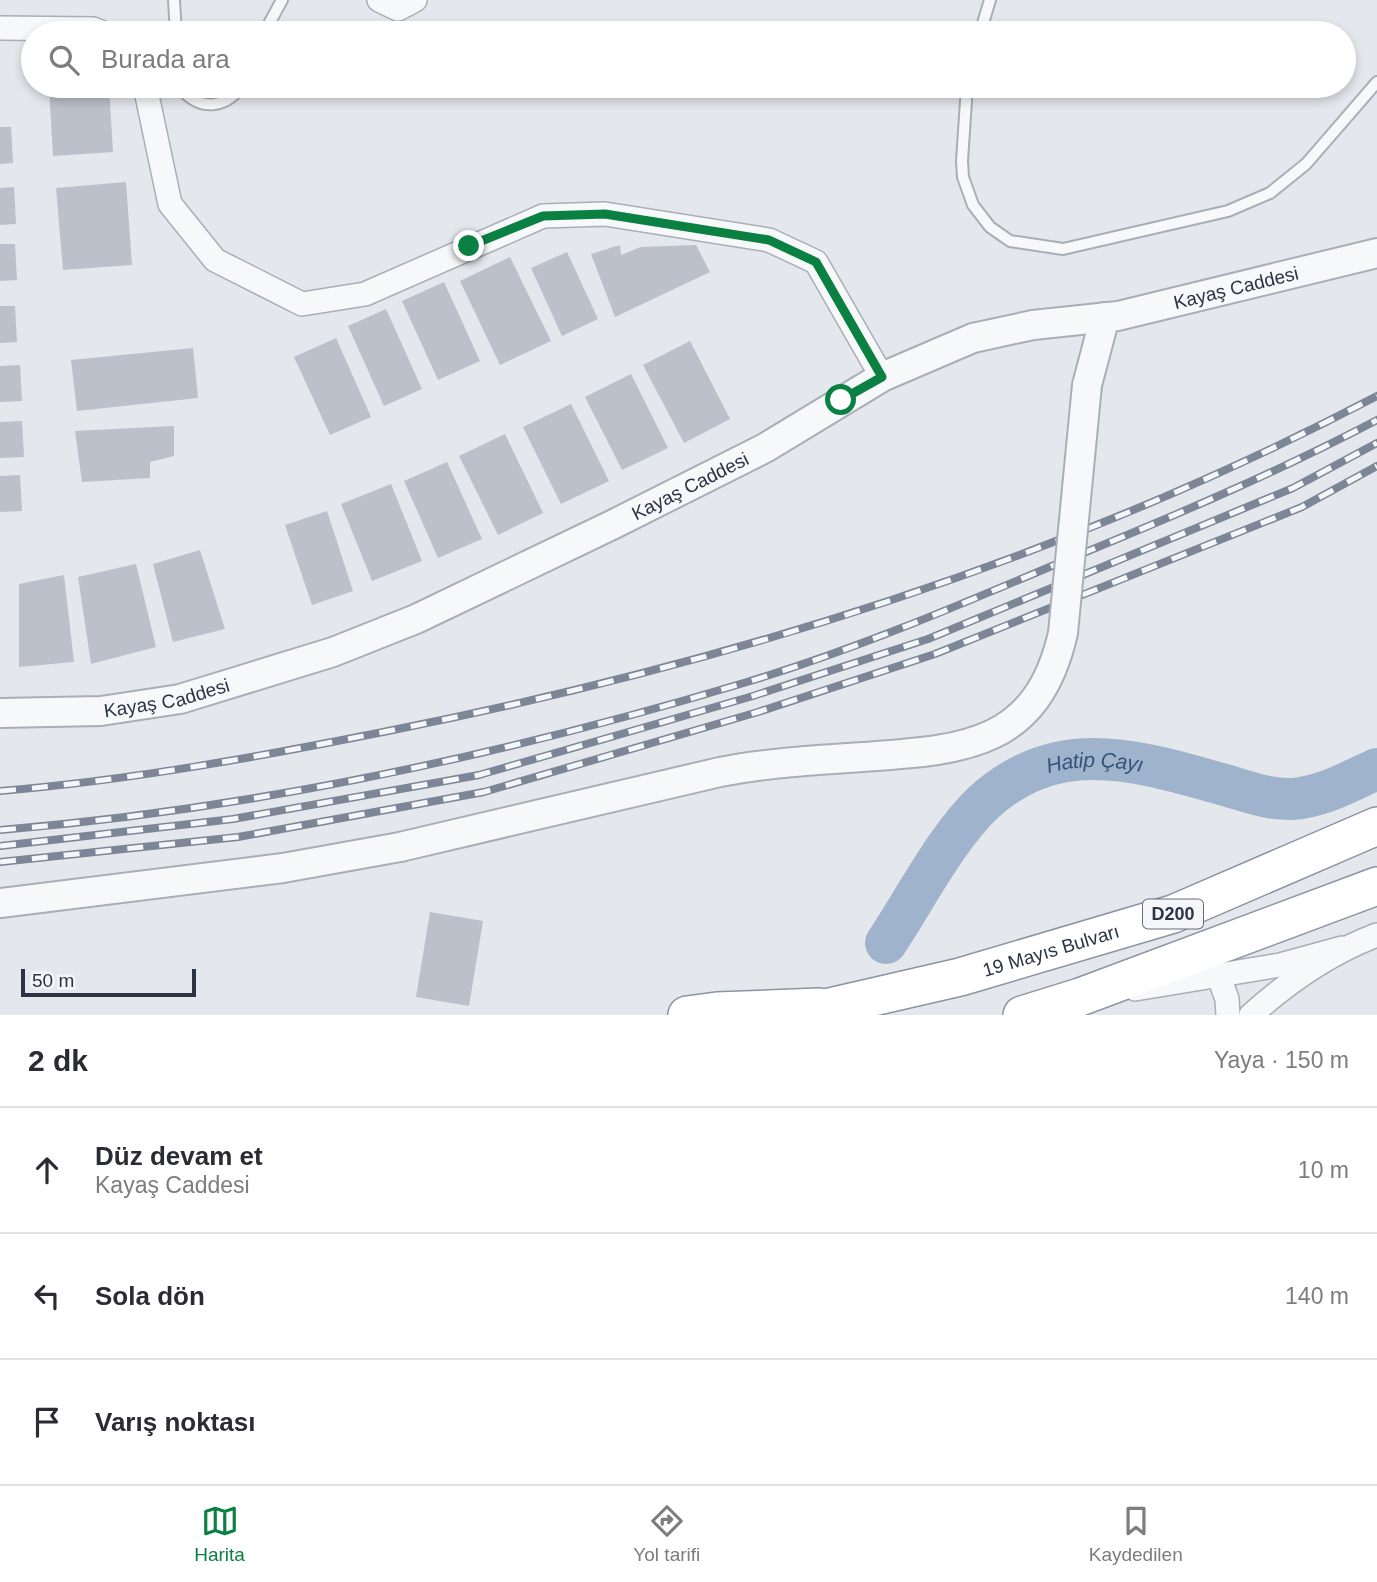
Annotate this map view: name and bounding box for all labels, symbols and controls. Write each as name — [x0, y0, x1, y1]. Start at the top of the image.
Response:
search box — [21, 21, 1356, 98]
icon: search — [45, 41, 83, 79]
text: Burada ara — [101, 44, 230, 74]
route end — [453, 230, 484, 261]
street label: Kayaş Caddesi — [1171, 262, 1300, 313]
route start — [825, 384, 856, 415]
street label: Kayaş Caddesi — [628, 448, 752, 524]
street label: Kayaş Caddesi — [102, 674, 232, 721]
water label: Hatip Çayı — [1044, 747, 1146, 777]
road number: D200 — [1143, 900, 1203, 929]
street label: 19 Mayıs Bulvarı — [980, 920, 1122, 980]
scale bar — [21, 966, 196, 998]
text: 50 m — [32, 970, 74, 991]
text: 2 dk — [28, 1044, 88, 1077]
text: Yaya · 150 m — [1214, 1047, 1349, 1073]
text: Düz devam et — [95, 1141, 263, 1171]
icon: ahead — [28, 1151, 66, 1189]
text: 10 m — [1298, 1157, 1349, 1183]
text: Kayaş Caddesi — [95, 1172, 250, 1198]
icon: left — [28, 1277, 66, 1315]
text: Sola dön — [95, 1281, 205, 1311]
text: 140 m — [1285, 1283, 1349, 1309]
icon: arrive — [28, 1403, 66, 1441]
text: Varış noktası — [95, 1407, 255, 1437]
tab: Harita — [194, 1502, 245, 1566]
tab: Yol tarifi — [633, 1502, 700, 1566]
tab: Kaydedilen — [1089, 1502, 1183, 1566]

